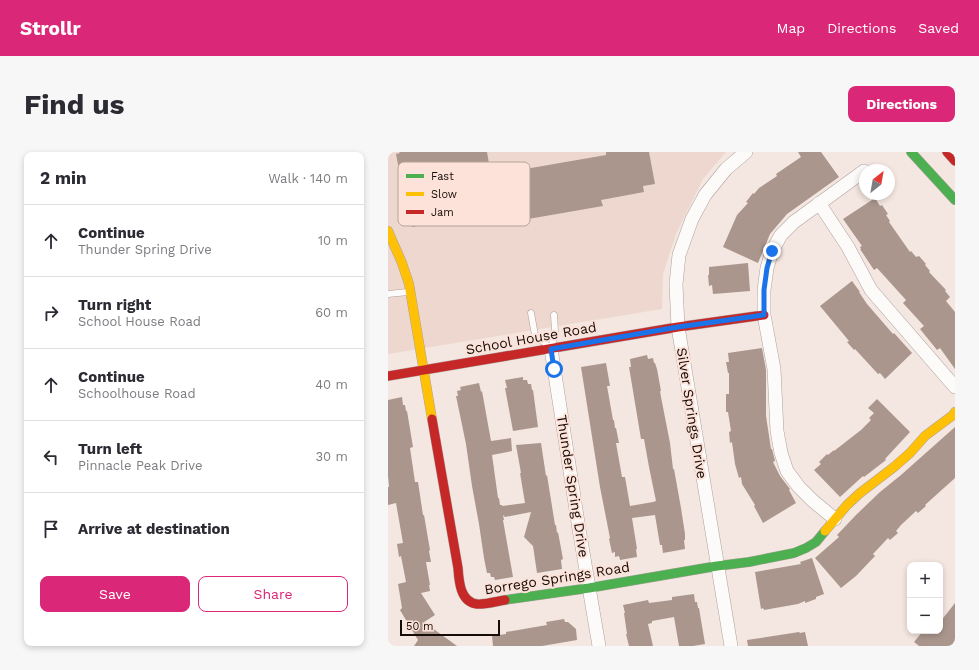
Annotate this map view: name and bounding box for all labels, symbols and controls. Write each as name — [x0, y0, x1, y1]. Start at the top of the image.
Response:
text: Strollr — [20, 17, 81, 40]
text: Map — [777, 20, 805, 36]
text: Directions — [827, 20, 896, 36]
text: Saved — [918, 20, 959, 36]
button: Directions — [848, 86, 955, 122]
text: Find us — [24, 88, 124, 121]
legend — [398, 162, 530, 226]
north arrow — [859, 164, 895, 200]
text: 2 min — [40, 168, 86, 188]
text: Fast — [431, 170, 454, 183]
text: Walk · 140 m — [268, 171, 348, 186]
text: Slow — [431, 188, 457, 201]
text: Jam — [431, 206, 454, 219]
text: Continue — [78, 224, 145, 242]
icon: ahead — [40, 230, 62, 252]
text: 10 m — [318, 233, 348, 248]
text: Thunder Spring Drive — [78, 242, 212, 257]
route end — [763, 242, 781, 260]
text: Turn right — [78, 296, 151, 314]
icon: right — [40, 302, 62, 324]
text: 60 m — [315, 305, 348, 320]
text: School House Road — [78, 314, 201, 329]
street label: School House Road — [464, 319, 598, 357]
street label: Silver Springs Drive — [674, 346, 710, 480]
route start — [545, 360, 563, 378]
text: Continue — [78, 368, 145, 386]
icon: ahead — [40, 374, 62, 396]
text: 40 m — [315, 377, 348, 392]
text: Schoolhouse Road — [78, 386, 196, 401]
street label: Thunder Spring Drive — [554, 414, 592, 558]
text: Turn left — [78, 440, 142, 458]
icon: left — [40, 446, 62, 468]
text: 30 m — [316, 449, 348, 464]
text: Pinnacle Peak Drive — [78, 458, 203, 473]
icon: arrive — [40, 518, 62, 540]
text: Arrive at destination — [78, 520, 230, 538]
street label: Borrego Springs Road — [483, 559, 631, 597]
map controls — [907, 562, 943, 634]
button: + — [907, 562, 943, 598]
button: Save — [40, 576, 190, 612]
button: Share — [198, 576, 348, 612]
button: − — [907, 598, 943, 634]
scale bar — [400, 618, 500, 637]
text: 50 m — [406, 620, 433, 633]

